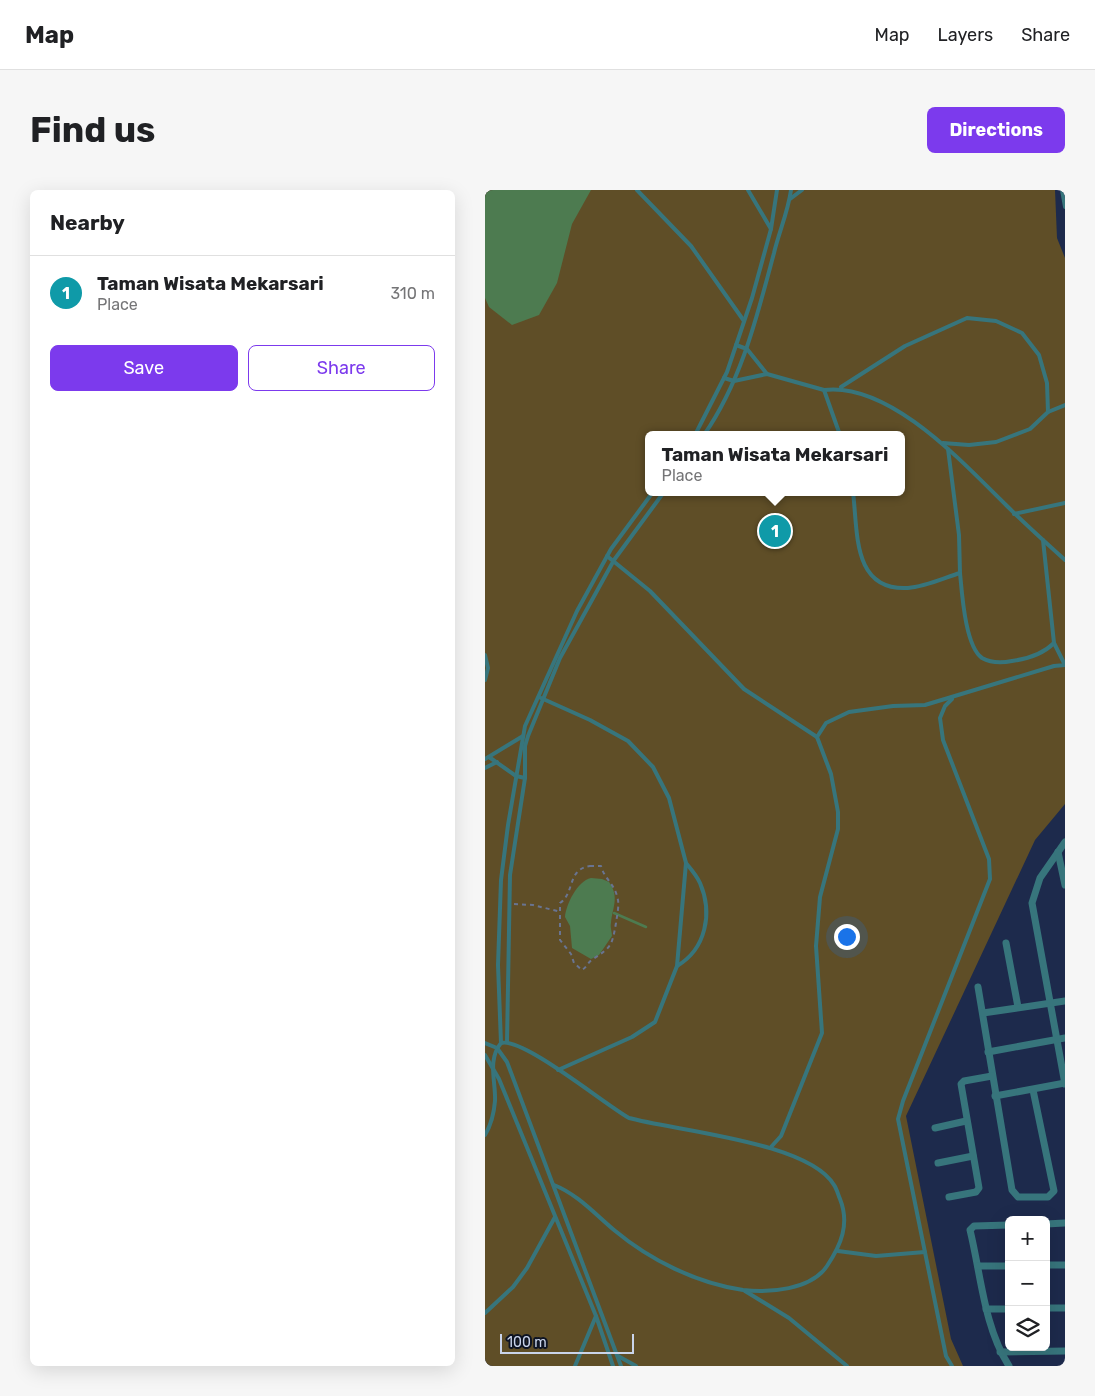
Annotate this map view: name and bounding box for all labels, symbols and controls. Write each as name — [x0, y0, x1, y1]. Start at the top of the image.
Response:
text: Map — [25, 21, 74, 49]
text: Map — [875, 24, 910, 46]
text: Layers — [938, 24, 993, 46]
text: Share — [1021, 24, 1070, 46]
button: Directions — [927, 107, 1065, 153]
text: Find us — [30, 109, 155, 151]
text: Nearby — [50, 210, 125, 235]
text: Taman Wisata Mekarsari — [97, 272, 324, 295]
text: 1 — [62, 284, 70, 303]
text: 310 m — [391, 284, 435, 303]
text: Place — [97, 295, 138, 314]
button: Save — [50, 345, 238, 391]
button: Share — [248, 345, 435, 391]
popup — [645, 431, 905, 496]
text: Taman Wisata Mekarsari — [662, 443, 888, 466]
text: Place — [662, 466, 702, 485]
pin: 1 — [759, 512, 791, 550]
your location — [834, 924, 860, 950]
map controls — [1005, 1216, 1050, 1351]
button: + — [1005, 1216, 1050, 1261]
button: − — [1005, 1261, 1050, 1306]
button: layers — [1005, 1306, 1050, 1351]
scale bar — [500, 1331, 634, 1354]
text: 100 m — [507, 1334, 547, 1351]

